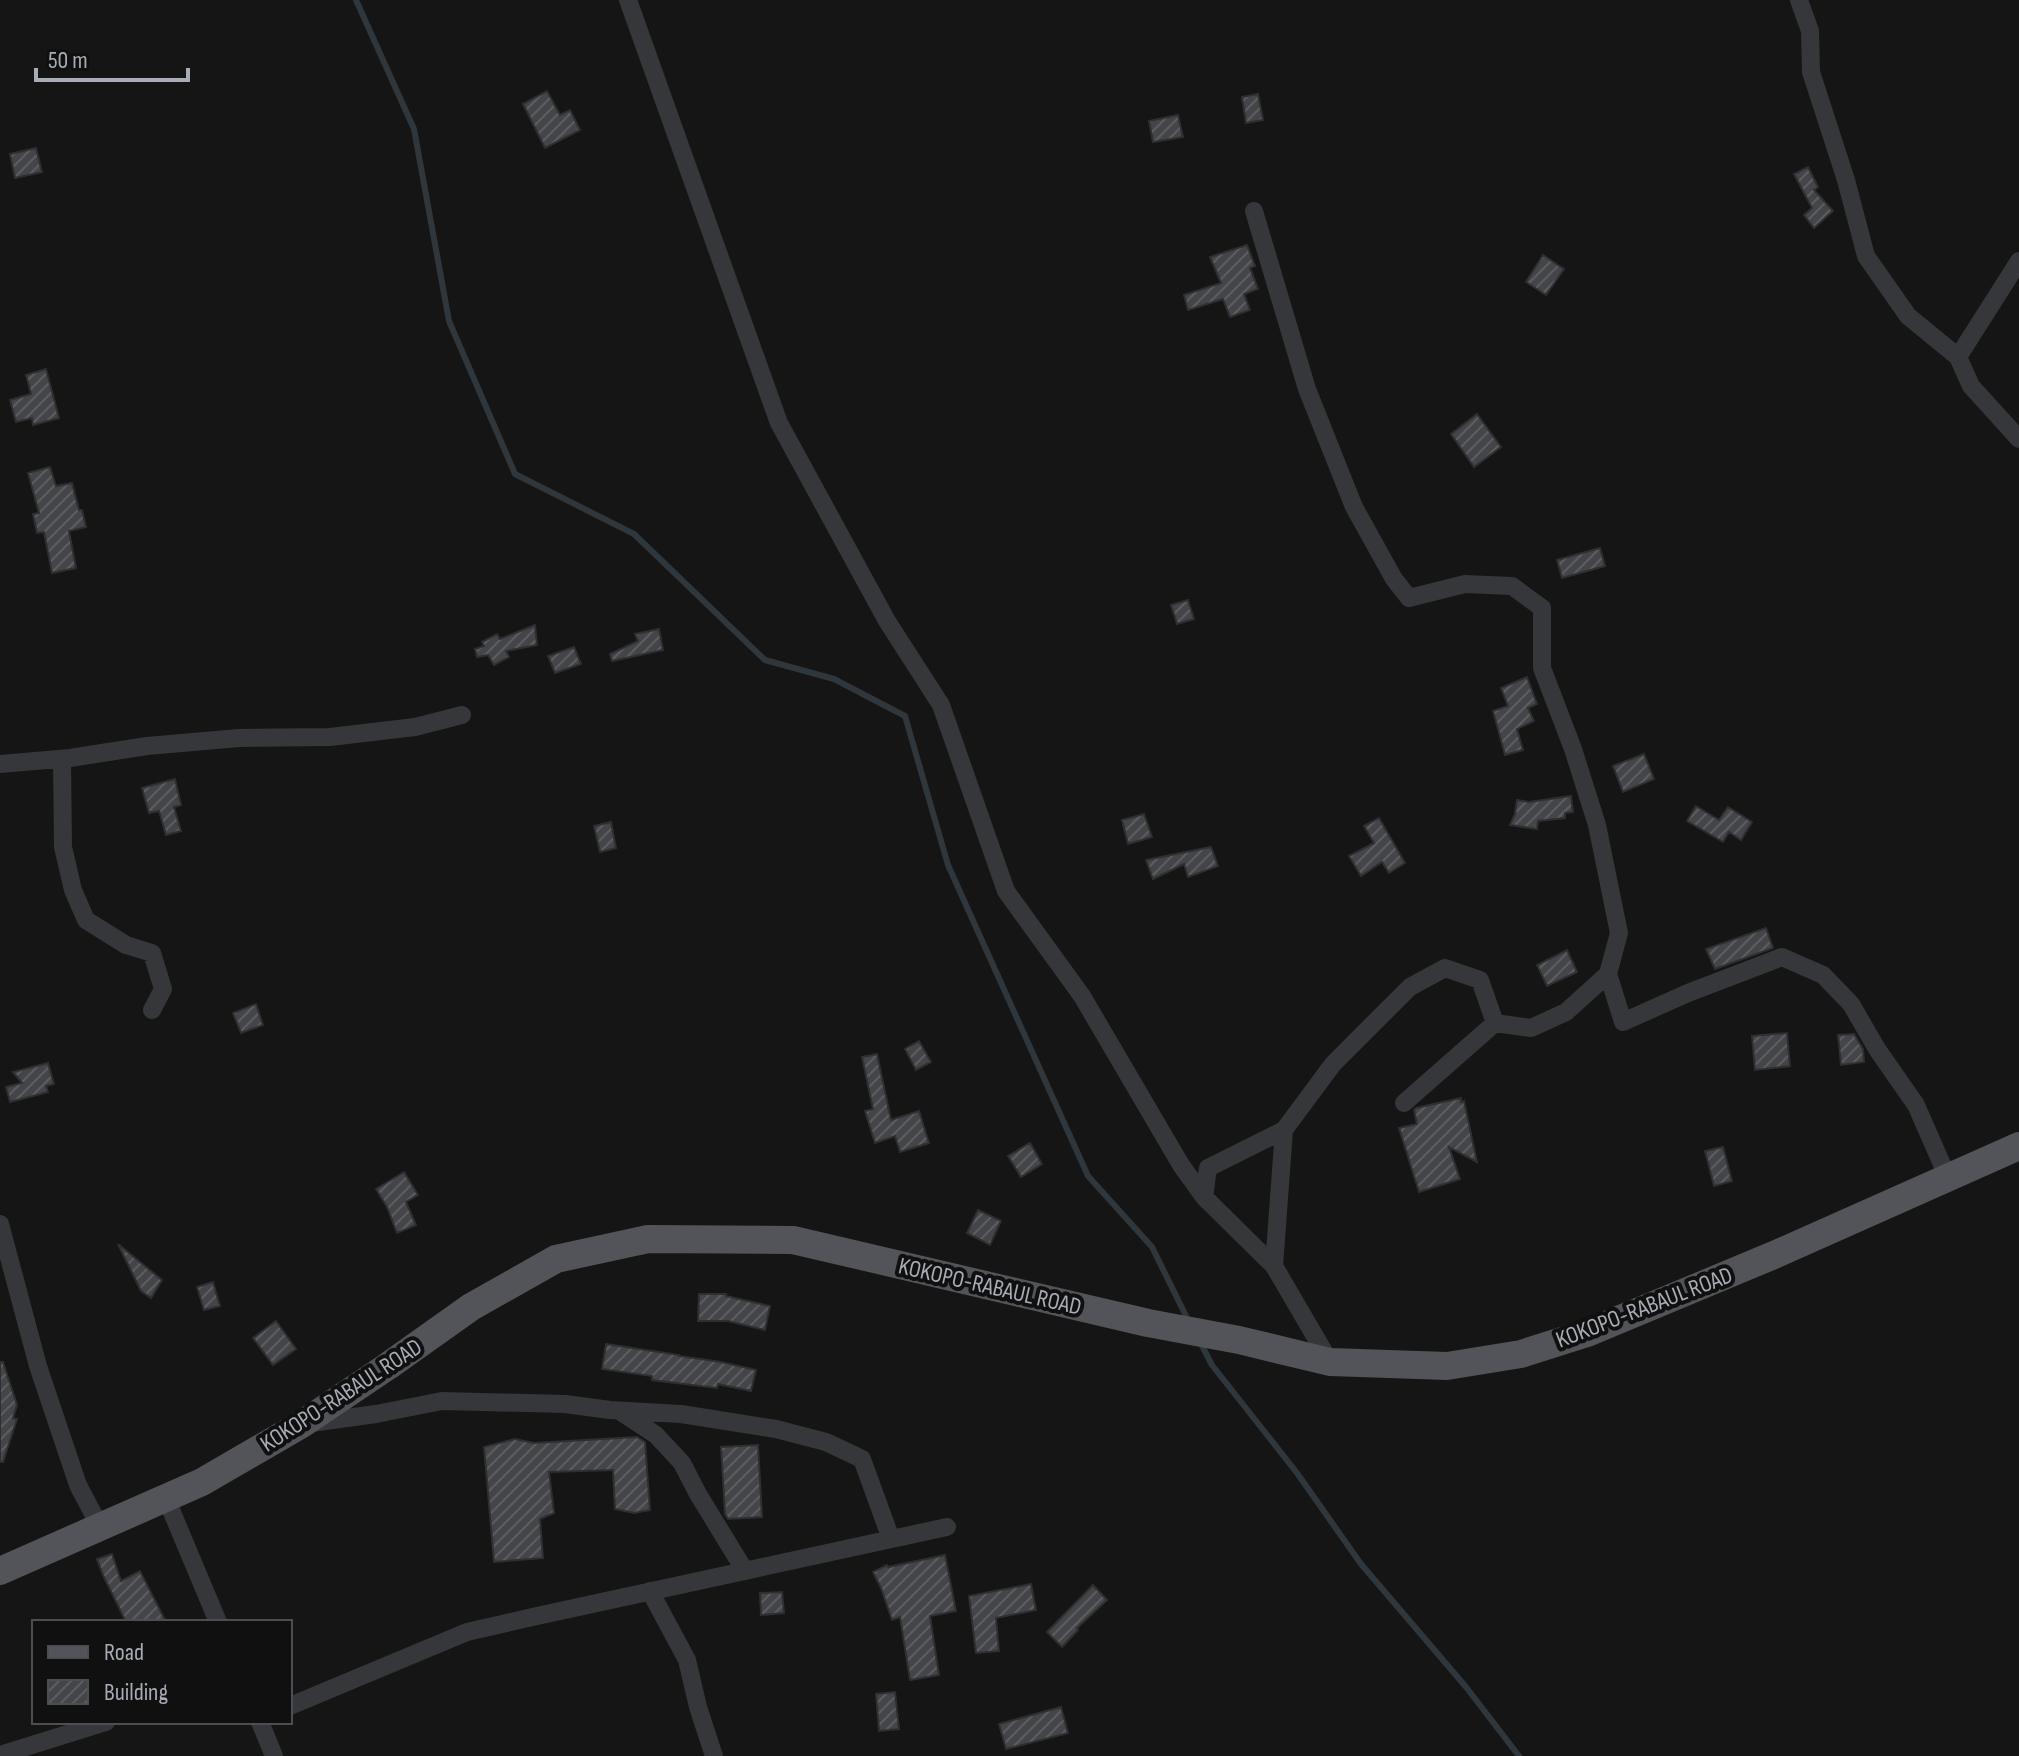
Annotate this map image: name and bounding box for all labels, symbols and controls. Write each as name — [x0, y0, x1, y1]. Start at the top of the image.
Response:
scale bar — [36, 32, 188, 82]
text: 50 m — [48, 46, 88, 75]
street label: KOKOPO-RABAUL ROAD — [896, 1251, 1084, 1322]
street label: KOKOPO-RABAUL ROAD — [1552, 1260, 1737, 1354]
street label: KOKOPO-RABAUL ROAD — [255, 1332, 427, 1458]
legend — [32, 1620, 292, 1724]
text: Road — [104, 1638, 144, 1667]
text: Building — [104, 1678, 168, 1707]

